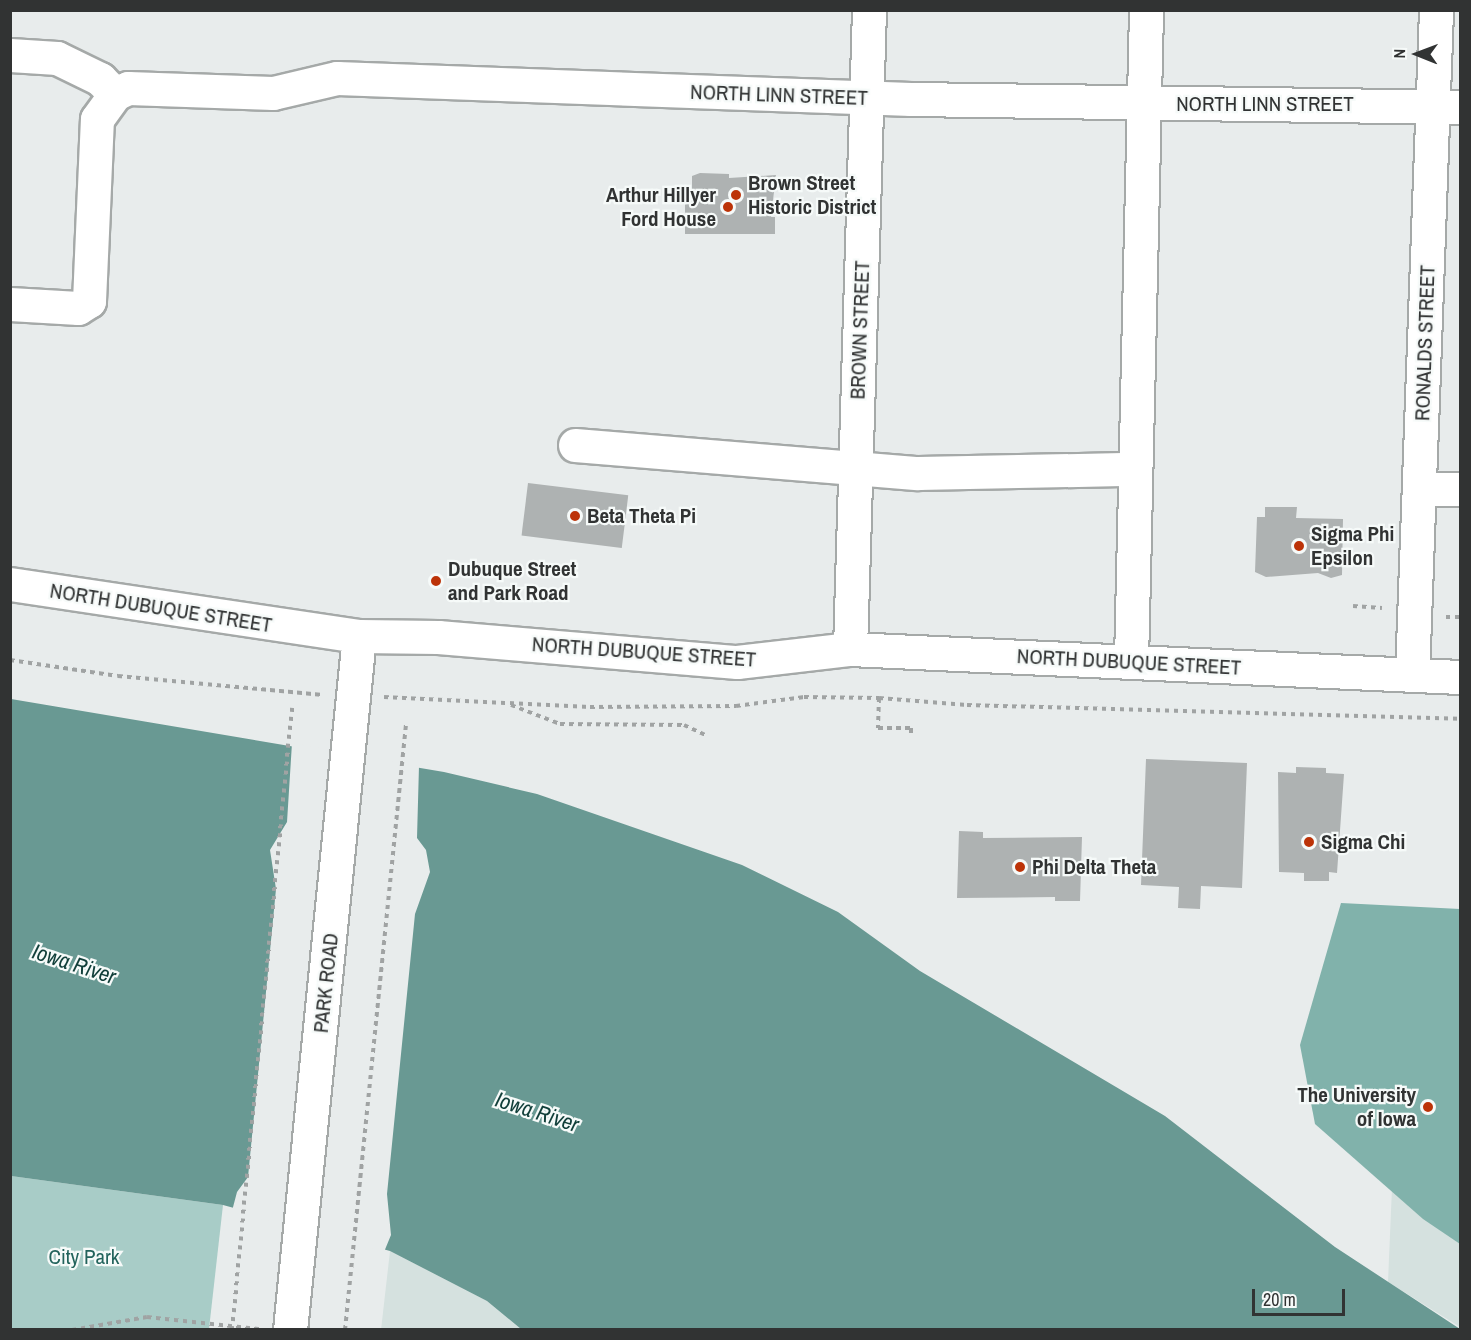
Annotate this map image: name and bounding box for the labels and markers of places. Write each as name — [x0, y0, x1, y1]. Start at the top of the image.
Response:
place label: Brown Street Historic District — [748, 170, 876, 220]
place label: Arthur Hillyer Ford House — [606, 182, 716, 232]
marker: Brown Street Historic District — [729, 188, 743, 202]
marker: Arthur Hillyer Ford House — [721, 200, 735, 214]
place label: Beta Theta Pi — [587, 503, 696, 529]
marker: Beta Theta Pi — [568, 509, 582, 523]
place label: Sigma Phi Epsilon — [1311, 521, 1394, 571]
marker: Sigma Phi Epsilon — [1292, 539, 1306, 553]
place label: Dubuque Street and Park Road — [448, 556, 576, 606]
marker: Dubuque Street and Park Road — [429, 574, 443, 588]
place label: Sigma Chi — [1321, 829, 1405, 855]
marker: Sigma Chi — [1302, 835, 1316, 849]
place label: Phi Delta Theta — [1032, 854, 1156, 880]
marker: Phi Delta Theta — [1013, 860, 1027, 874]
place label: The University of Iowa — [1297, 1082, 1416, 1132]
marker: The University of Iowa — [1421, 1100, 1435, 1114]

